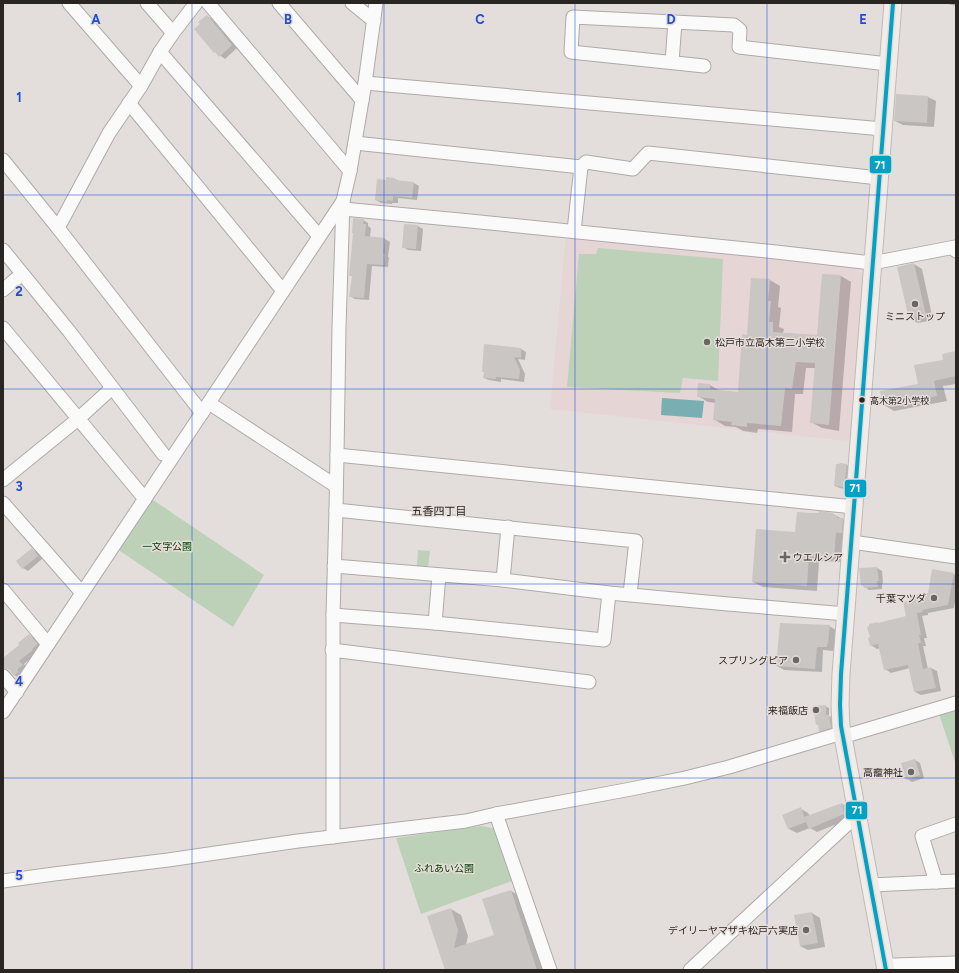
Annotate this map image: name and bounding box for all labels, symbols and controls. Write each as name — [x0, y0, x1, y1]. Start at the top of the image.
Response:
text: A — [91, 12, 101, 27]
text: B — [284, 12, 292, 27]
text: C — [475, 12, 485, 27]
text: D — [666, 12, 676, 27]
text: E — [859, 12, 867, 27]
text: 1 — [16, 90, 22, 105]
line badge: 71 — [869, 155, 892, 174]
text: 71 — [875, 159, 885, 172]
text: 2 — [15, 284, 23, 299]
marker: ミニストップ — [910, 299, 920, 309]
place label: ミニストップ — [885, 310, 945, 323]
place label: 松戸市立高木第二小学校 — [715, 336, 825, 349]
marker: 松戸市立高木第二小学校 — [702, 337, 712, 347]
marker: 高木第2小学校 — [857, 395, 867, 405]
place label: 高木第2小学校 — [870, 395, 929, 406]
text: 3 — [15, 479, 23, 494]
line badge: 71 — [844, 479, 867, 498]
text: 71 — [850, 482, 860, 495]
district label: 五香四丁目 — [412, 505, 467, 518]
park label: 一文字公園 — [142, 540, 192, 553]
place label: ウエルシア — [793, 551, 843, 564]
marker: ウエルシア — [780, 552, 790, 562]
place label: 千葉マツダ — [876, 592, 926, 605]
marker: 千葉マツダ — [929, 593, 939, 603]
place label: スプリングピア — [718, 654, 788, 667]
marker: スプリングピア — [791, 655, 801, 665]
text: 4 — [15, 674, 23, 689]
place label: 来福飯店 — [768, 704, 808, 717]
marker: 来福飯店 — [811, 705, 821, 715]
place label: 高靇神社 — [863, 766, 903, 779]
marker: 高靇神社 — [906, 767, 916, 777]
line badge: 71 — [845, 801, 868, 820]
text: 71 — [852, 804, 862, 817]
park label: ふれあい公園 — [414, 862, 474, 875]
text: 5 — [15, 868, 23, 883]
place label: デイリーヤマザキ松戸六実店 — [668, 924, 798, 937]
marker: デイリーヤマザキ松戸六実店 — [801, 925, 811, 935]

